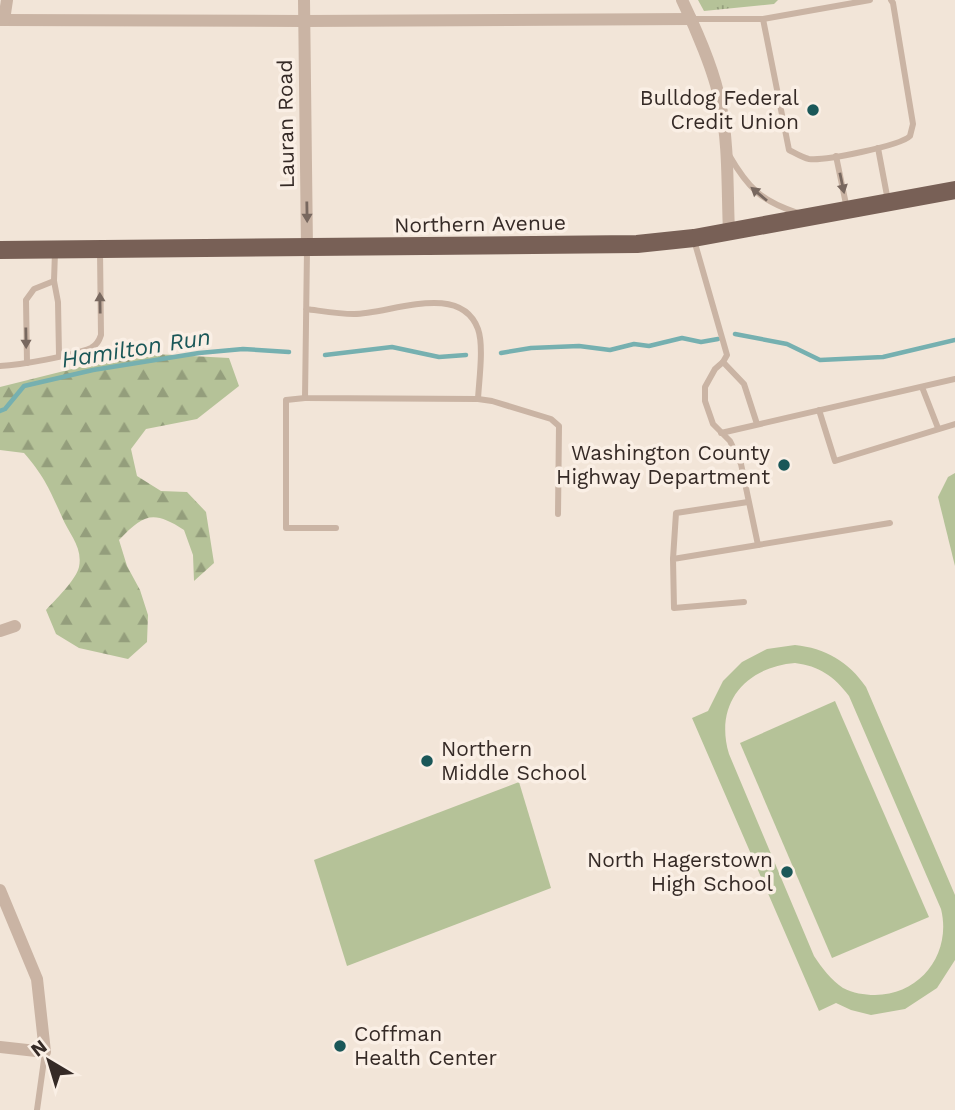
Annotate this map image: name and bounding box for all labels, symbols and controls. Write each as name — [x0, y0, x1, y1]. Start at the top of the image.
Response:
street label: Lauran Road — [272, 59, 299, 189]
place label: Bulldog Federal Credit Union — [640, 85, 800, 134]
marker: Bulldog Federal Credit Union — [805, 102, 821, 118]
one-way arrow — [836, 172, 847, 194]
one-way arrow — [750, 186, 768, 202]
one-way arrow — [301, 201, 312, 223]
street label: Northern Avenue — [394, 210, 566, 237]
one-way arrow — [94, 292, 106, 314]
water label: Hamilton Run — [59, 323, 213, 374]
one-way arrow — [21, 327, 32, 349]
place label: Washington County Highway Department — [556, 440, 770, 489]
marker: Washington County Highway Department — [776, 457, 792, 473]
place label: Northern Middle School — [441, 736, 587, 785]
marker: Northern Middle School — [419, 753, 435, 769]
place label: North Hagerstown High School — [587, 847, 774, 896]
marker: North Hagerstown High School — [779, 864, 795, 880]
place label: Coffman Health Center — [354, 1021, 498, 1070]
north arrow — [14, 1026, 84, 1096]
text: N — [26, 1035, 51, 1061]
marker: Coffman Health Center — [332, 1038, 348, 1054]

